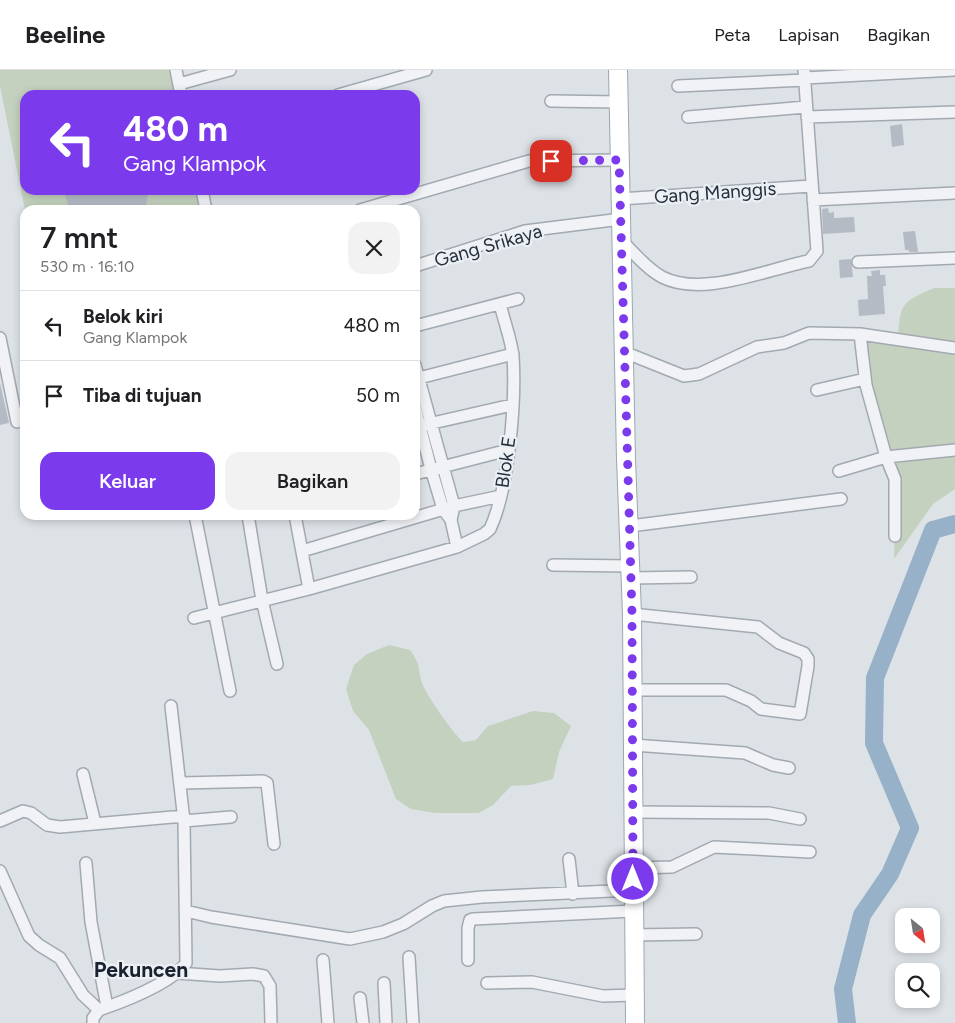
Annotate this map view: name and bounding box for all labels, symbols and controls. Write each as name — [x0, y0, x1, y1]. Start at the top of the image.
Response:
text: Beeline — [25, 20, 105, 49]
text: Peta — [714, 24, 750, 46]
text: Lapisan — [778, 24, 839, 46]
text: Bagikan — [867, 24, 930, 46]
text: 480 m — [123, 108, 228, 150]
icon: left — [40, 110, 105, 175]
pin — [530, 140, 572, 182]
icon: arrive — [537, 147, 565, 175]
text: Gang Klampok — [123, 150, 266, 177]
street label: Gang Manggis — [653, 177, 777, 208]
text: 7 mnt — [40, 219, 118, 256]
street label: Gang Srikaya — [432, 219, 545, 272]
button: close — [348, 222, 400, 274]
text: 530 m · 16:10 — [40, 257, 134, 276]
text: Belok kiri — [83, 305, 163, 328]
icon: left — [40, 312, 68, 340]
text: 480 m — [343, 314, 400, 337]
text: Gang Klampok — [83, 328, 187, 347]
icon: arrive — [40, 382, 68, 410]
text: Tiba di tujuan — [83, 384, 202, 407]
text: 50 m — [356, 384, 400, 407]
street label: Blok E — [490, 435, 520, 489]
button: Keluar — [40, 452, 215, 510]
button: Bagikan — [225, 452, 400, 510]
position arrow — [606, 852, 658, 904]
north arrow — [895, 908, 940, 952]
map controls — [895, 908, 940, 1008]
district label: Pekuncen — [94, 957, 188, 982]
button: search — [895, 963, 940, 1008]

